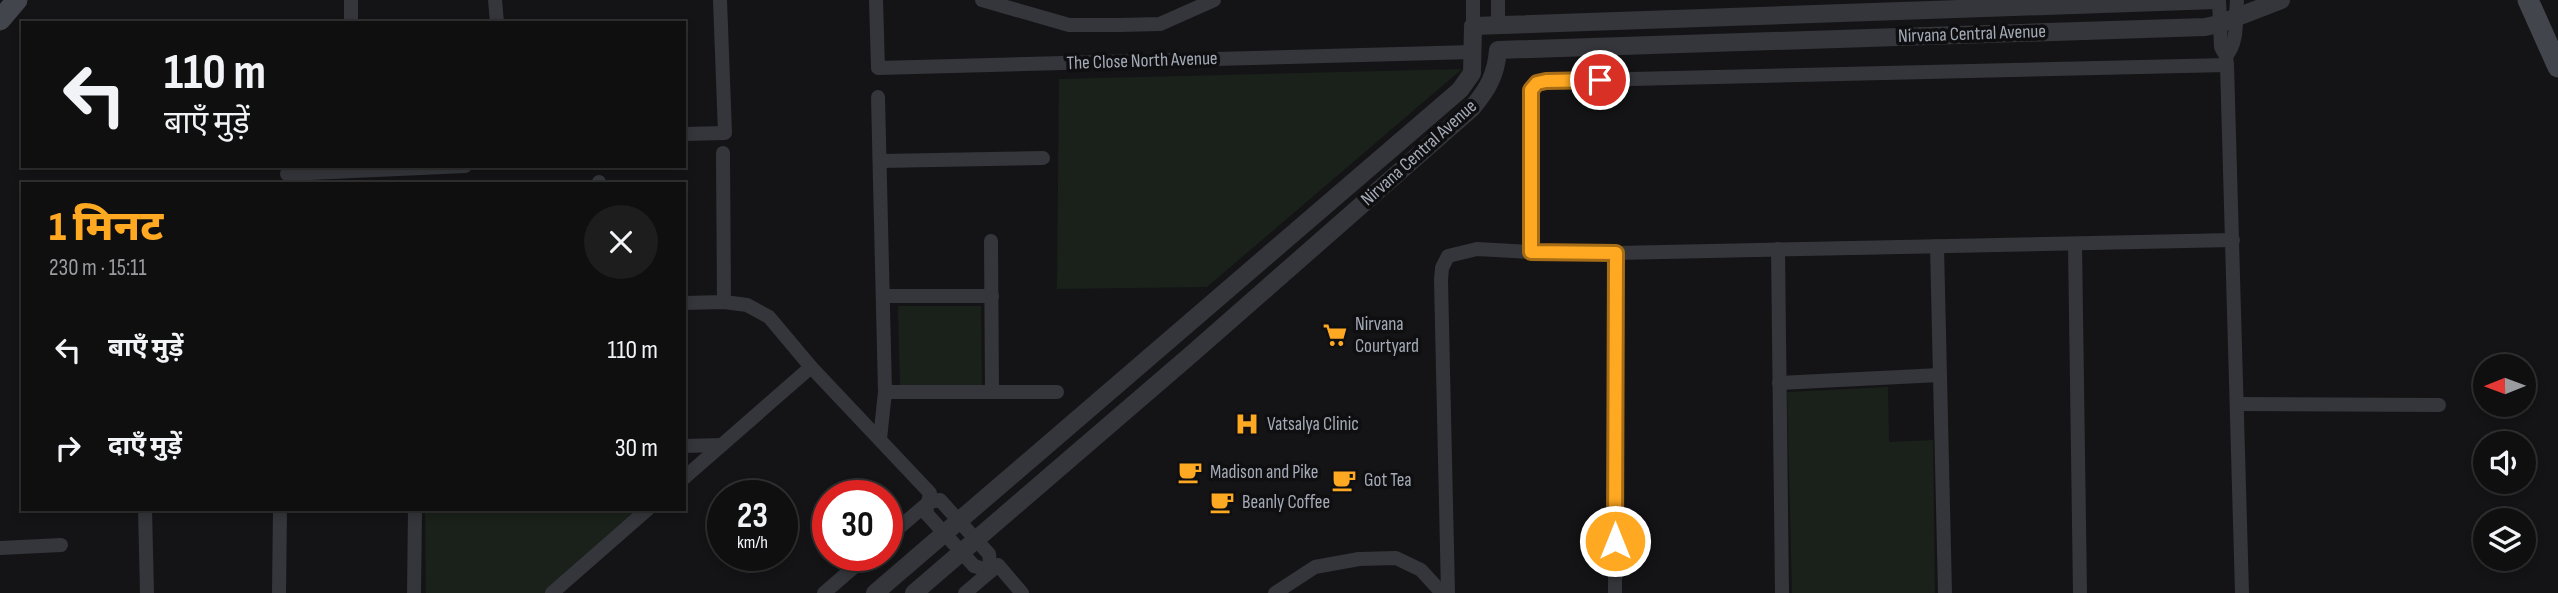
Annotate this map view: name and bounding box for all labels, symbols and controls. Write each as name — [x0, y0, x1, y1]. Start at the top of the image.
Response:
street label: Nirvana Central Avenue — [1898, 20, 2046, 48]
text: 110 m — [164, 44, 266, 103]
street label: The Close North Avenue — [1066, 47, 1218, 75]
icon: left — [49, 49, 140, 140]
pin — [1570, 50, 1630, 110]
icon: arrive — [1581, 61, 1619, 99]
street label: Nirvana Central Avenue — [1356, 95, 1482, 211]
text: बाएँ मुड़ें — [164, 104, 250, 143]
text: 1 मिनट — [49, 202, 163, 253]
button: close — [584, 205, 658, 279]
text: 230 m · 15:11 — [49, 254, 146, 282]
place label: Nirvana Courtyard — [1355, 313, 1419, 358]
supermarket icon: Nirvana Courtyard — [1321, 321, 1349, 349]
icon: left — [49, 331, 87, 369]
text: बाएँ मुड़ें — [108, 333, 183, 364]
text: 110 m — [607, 335, 658, 366]
north arrow — [2473, 354, 2536, 416]
map controls — [2473, 354, 2536, 571]
hospital icon: Vatsalya Clinic — [1233, 410, 1261, 438]
place label: Vatsalya Clinic — [1267, 413, 1359, 436]
icon: right — [49, 429, 87, 467]
text: दाएँ मुड़ें — [108, 431, 182, 462]
button: sound — [2473, 431, 2536, 494]
text: 30 m — [615, 433, 658, 464]
cafe icon: Madison and Pike — [1176, 458, 1204, 486]
place label: Madison and Pike — [1210, 461, 1318, 484]
cafe icon: Got Tea — [1330, 466, 1358, 494]
place label: Got Tea — [1364, 469, 1412, 492]
speed limit sign: 30 — [812, 480, 903, 571]
cafe icon: Beanly Coffee — [1208, 488, 1236, 516]
place label: Beanly Coffee — [1242, 491, 1330, 514]
text: 23 — [737, 495, 768, 538]
position arrow — [1578, 504, 1652, 578]
button: layers — [2473, 508, 2536, 571]
text: km/h — [737, 532, 768, 553]

